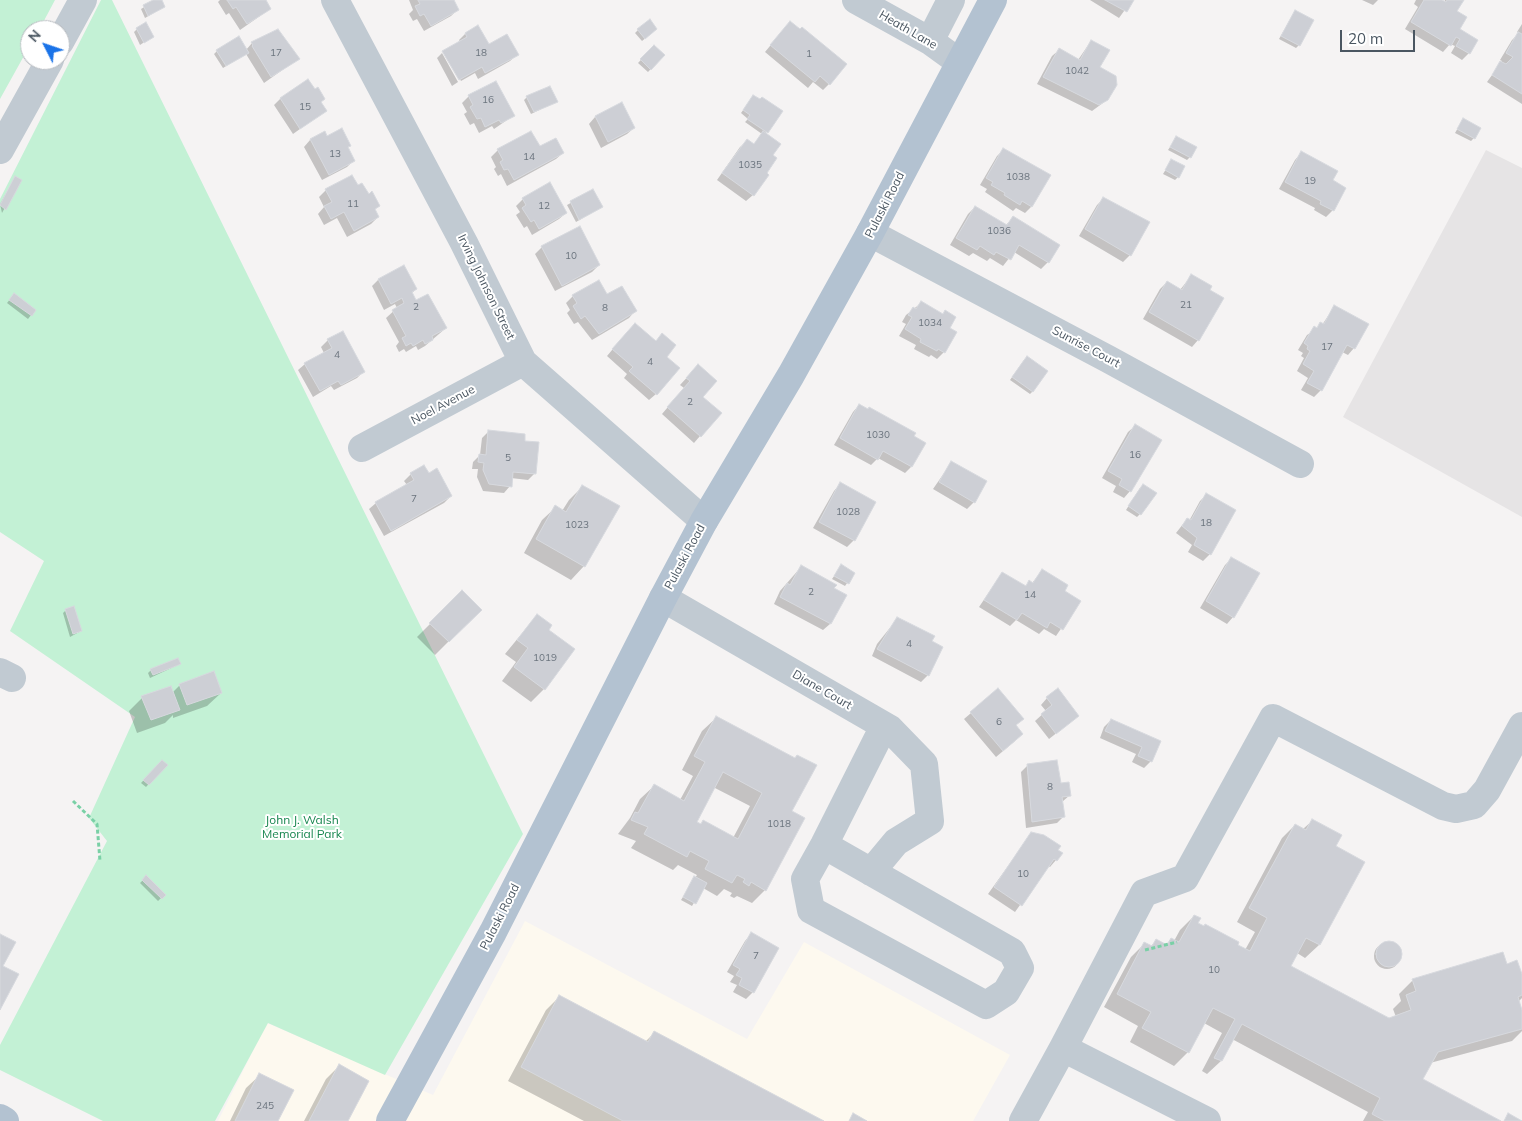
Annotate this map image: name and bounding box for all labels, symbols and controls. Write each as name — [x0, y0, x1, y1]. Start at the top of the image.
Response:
street label: Heath Lane — [876, 8, 940, 52]
north arrow — [20, 20, 70, 70]
scale bar — [1342, 20, 1417, 52]
text: N — [24, 26, 45, 46]
text: 20 m — [1348, 29, 1383, 48]
house number: 17 — [270, 47, 282, 59]
house number: 18 — [475, 47, 487, 59]
house number: 1 — [806, 48, 812, 60]
house number: 1042 — [1065, 65, 1089, 77]
house number: 16 — [482, 94, 494, 106]
house number: 15 — [299, 101, 311, 113]
house number: 13 — [329, 148, 341, 160]
house number: 14 — [523, 151, 535, 163]
house number: 1035 — [738, 159, 762, 171]
street label: Pulaski Road — [862, 170, 908, 240]
house number: 1038 — [1006, 171, 1030, 183]
house number: 19 — [1304, 175, 1316, 187]
house number: 11 — [347, 198, 359, 210]
house number: 12 — [538, 200, 550, 212]
house number: 1036 — [987, 225, 1011, 237]
street label: Irving Johnson Street — [454, 232, 518, 342]
house number: 10 — [565, 250, 577, 262]
house number: 21 — [1180, 299, 1192, 311]
house number: 2 — [413, 301, 419, 313]
house number: 8 — [602, 302, 608, 314]
house number: 1034 — [918, 317, 942, 329]
street label: Sunrise Court — [1050, 323, 1122, 371]
house number: 17 — [1321, 341, 1333, 353]
house number: 4 — [334, 349, 340, 361]
house number: 4 — [647, 356, 653, 368]
street label: Noel Avenue — [409, 382, 477, 428]
house number: 2 — [687, 396, 693, 408]
house number: 1030 — [866, 429, 890, 441]
house number: 16 — [1129, 449, 1141, 461]
house number: 5 — [505, 452, 511, 464]
house number: 7 — [411, 493, 417, 505]
house number: 1028 — [836, 506, 860, 518]
house number: 18 — [1200, 517, 1212, 529]
house number: 1023 — [565, 519, 589, 531]
street label: Pulaski Road — [662, 522, 708, 592]
house number: 2 — [808, 586, 814, 598]
house number: 14 — [1024, 589, 1036, 601]
house number: 4 — [906, 638, 912, 650]
house number: 1019 — [533, 652, 557, 664]
street label: Diane Court — [790, 667, 854, 713]
house number: 6 — [996, 716, 1002, 728]
house number: 8 — [1047, 781, 1053, 793]
park label: John J. Walsh Memorial Park — [262, 813, 342, 841]
house number: 1018 — [767, 818, 791, 830]
house number: 10 — [1017, 868, 1029, 880]
street label: Pulaski Road — [477, 882, 523, 952]
house number: 7 — [753, 950, 759, 962]
house number: 10 — [1208, 964, 1220, 976]
house number: 245 — [256, 1100, 274, 1112]

